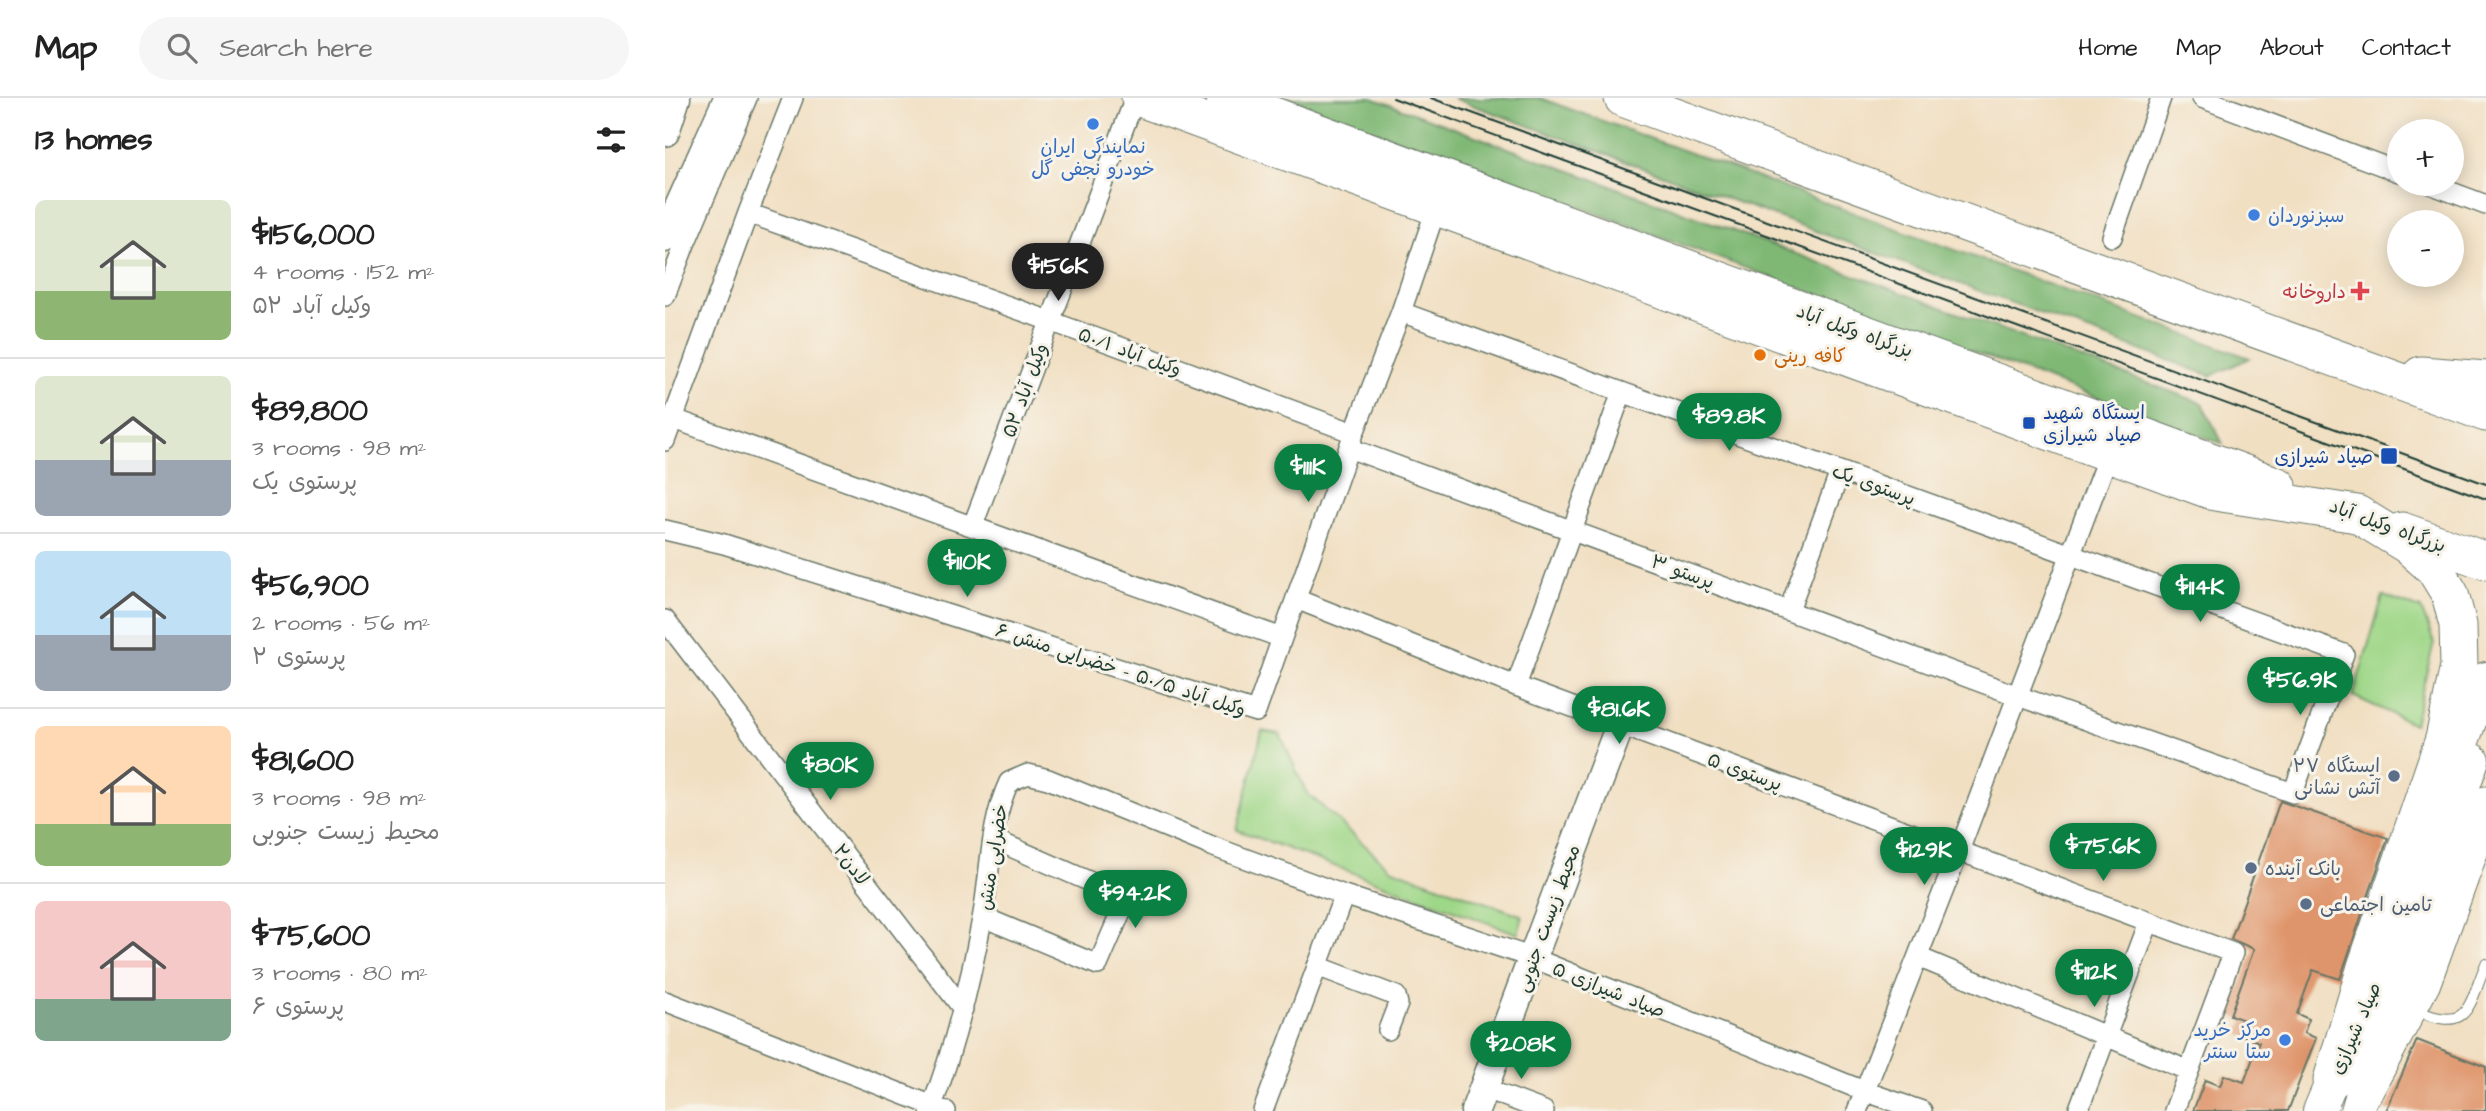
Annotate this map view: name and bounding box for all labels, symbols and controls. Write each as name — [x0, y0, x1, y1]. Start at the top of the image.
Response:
search box — [139, 17, 629, 80]
text: Map — [35, 25, 97, 71]
icon: search — [163, 29, 201, 67]
text: Search here — [219, 30, 373, 66]
text: Home — [2078, 31, 2138, 65]
text: Map — [2176, 31, 2221, 65]
text: About — [2259, 31, 2324, 65]
text: Contact — [2362, 31, 2451, 65]
marker: نمایندگی ایران خودرو نجفی گل — [1085, 116, 1101, 132]
text: 13 homes — [35, 119, 152, 161]
map controls — [2387, 119, 2464, 287]
button: + — [2387, 119, 2464, 196]
icon: filters — [592, 121, 630, 159]
place label: نمایندگی ایران خودرو نجفی گل — [1031, 134, 1155, 183]
place label: سبزنوردان — [2268, 203, 2344, 230]
marker: سبزنوردان — [2246, 207, 2262, 223]
button: − — [2387, 210, 2464, 287]
text: $156,000 — [252, 214, 375, 256]
icon: home — [91, 228, 175, 312]
pin: $156K — [1009, 244, 1107, 303]
text: $156K — [1028, 250, 1088, 282]
text: 4 rooms · 152 m² — [252, 256, 435, 288]
place label: داروخانه — [2283, 279, 2346, 306]
marker: داروخانه — [2352, 283, 2368, 299]
text: ۵۲ وکیل آباد — [252, 290, 371, 322]
street label: بزرگراه وکیل آباد — [1793, 298, 1916, 365]
street label: وکیل آباد ۵۰/۱ — [1074, 321, 1185, 384]
street label: ۵۲ وکیل آباد — [996, 340, 1055, 441]
place label: کافه رینی — [1774, 343, 1846, 370]
marker: کافه رینی — [1752, 347, 1768, 363]
text: $89,800 — [252, 390, 368, 432]
pin: $89.8K — [1672, 394, 1786, 453]
text: $89.8K — [1693, 400, 1765, 432]
place label: ایستگاه شهید صیاد شیرازی — [2043, 400, 2145, 449]
icon: home — [91, 404, 175, 488]
marker: ایستگاه شهید صیاد شیرازی — [2021, 415, 2037, 431]
text: 3 rooms · 98 m² — [252, 432, 426, 464]
pin: $111K — [1259, 444, 1357, 504]
place label: صیاد شیرازی — [2274, 444, 2373, 471]
marker: صیاد شیرازی — [2379, 446, 2399, 466]
text: $111K — [1290, 451, 1326, 483]
street label: پرستوی یک — [1828, 458, 1919, 513]
text: پرستوی یک — [252, 466, 357, 498]
street label: بزرگراه وکیل آباد — [2326, 493, 2449, 560]
pin: $110K — [918, 540, 1016, 599]
text: $110K — [943, 546, 991, 578]
street label: پرستو ۳ — [1647, 548, 1718, 596]
pin: $114K — [2151, 564, 2249, 624]
text: $56,900 — [252, 565, 369, 607]
text: $114K — [2176, 571, 2224, 603]
icon: home — [91, 579, 175, 663]
text: 2 rooms · 56 m² — [252, 607, 430, 639]
street label: وکیل آباد ۵۰/۵ - خضرایی منش ۶ — [992, 617, 1249, 724]
text: پرستوی ۲ — [252, 641, 346, 673]
pin: $56.9K — [2243, 658, 2357, 717]
text: $56.9K — [2263, 664, 2337, 696]
pin: $81.6K — [1562, 686, 1676, 746]
text: $81.6K — [1588, 693, 1650, 725]
text: $81,600 — [252, 740, 354, 782]
pin: $80K — [789, 742, 871, 802]
street label: پرستوی ۵ — [1703, 746, 1786, 798]
text: $80K — [802, 749, 858, 781]
place label: ایستگاه ۲۷ آتش نشانی — [2293, 753, 2381, 802]
icon: home — [91, 754, 175, 838]
marker: ایستگاه ۲۷ آتش نشانی — [2386, 768, 2402, 784]
text: 3 rooms · 98 m² — [252, 782, 426, 814]
street label: خضرایی منش — [972, 802, 1015, 912]
text: محیط زیست جنوبی — [252, 816, 440, 848]
pin: $75.6K — [2046, 824, 2160, 883]
pin: $129K — [1875, 828, 1973, 887]
text: $75.6K — [2066, 830, 2140, 862]
text: $129K — [1896, 834, 1952, 866]
street label: لادن۲ — [826, 839, 875, 891]
street label: محیط زیست جنوبی — [1509, 841, 1588, 996]
place label: بانک آینده — [2265, 856, 2341, 883]
marker: بانک آینده — [2243, 860, 2259, 876]
pin: $94.2K — [1078, 870, 1192, 930]
text: $94.2K — [1099, 877, 1171, 909]
place label: تامین اجتماعی — [2320, 892, 2432, 919]
marker: تامین اجتماعی — [2298, 896, 2314, 912]
text: $75,600 — [252, 915, 370, 957]
icon: home — [91, 929, 175, 1013]
pin: $112K — [2045, 950, 2143, 1009]
street label: صیاد شیرازی ۵ — [1548, 956, 1669, 1025]
text: $112K — [2071, 956, 2117, 988]
text: 3 rooms · 80 m² — [252, 957, 428, 989]
street label: صیاد شیرازی — [2324, 978, 2389, 1079]
text: پرستوی ۶ — [252, 991, 344, 1023]
place label: مرکز خرید ستا سنتر — [2194, 1017, 2271, 1066]
pin: $208K — [1472, 1021, 1570, 1081]
text: $208K — [1486, 1028, 1556, 1060]
marker: مرکز خرید ستا سنتر — [2277, 1032, 2293, 1048]

